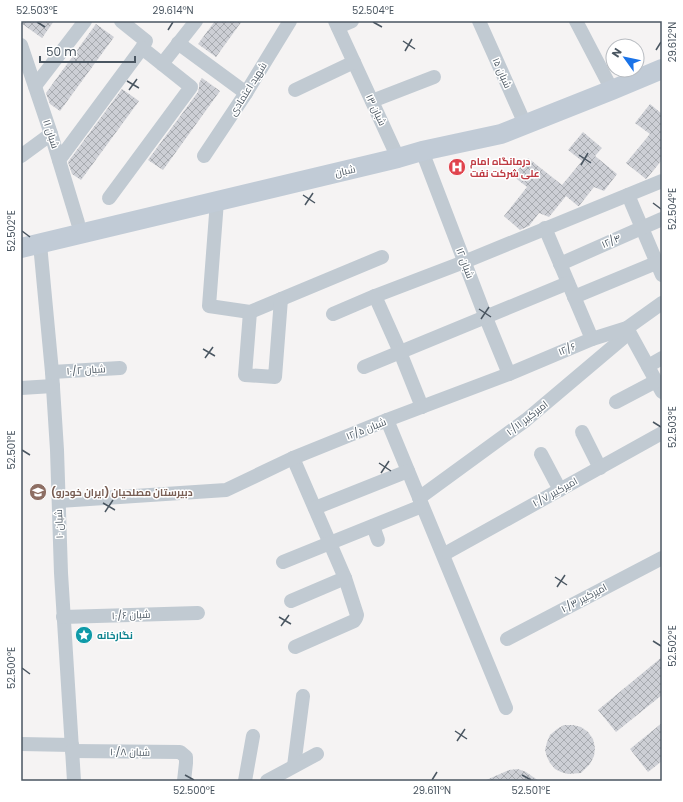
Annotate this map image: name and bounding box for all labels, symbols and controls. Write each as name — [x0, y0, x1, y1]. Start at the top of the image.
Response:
text: 52.503°E — [16, 3, 58, 18]
text: 29.614°N — [152, 3, 194, 18]
text: 52.504°E — [352, 3, 394, 18]
text: 29.612°N — [665, 22, 680, 62]
scale bar — [40, 38, 135, 64]
north arrow — [605, 38, 645, 78]
text: 50 m — [46, 43, 77, 60]
text: N — [608, 45, 626, 60]
street label: ۱۵ شبان — [489, 55, 515, 91]
street label: شهید اعتمادی — [226, 59, 270, 119]
street label: ۱۳ شبان — [362, 92, 390, 128]
street label: ۱۱ شبان — [39, 118, 63, 150]
place label: درمانگاه امام علی شرکت نفت — [470, 154, 540, 181]
hospital icon: درمانگاه امام علی شرکت نفت — [447, 157, 467, 177]
street label: شبان — [333, 161, 357, 181]
text: 52.504°E — [665, 188, 680, 230]
text: 52.502°E — [4, 210, 19, 252]
street label: ۱۲/۴ — [599, 230, 623, 252]
street label: ۱۲ شبان — [452, 245, 478, 281]
street label: ۱۲/۶ — [556, 339, 578, 359]
street label: ۱۰/۲ شبان — [66, 361, 106, 379]
street label: ۱۰/۱۱ امیرکبیر — [503, 397, 551, 439]
text: 52.503°E — [665, 406, 680, 448]
street label: ۱۲/۵ شبان — [344, 414, 388, 444]
text: 52.501°E — [4, 430, 19, 470]
street label: ۱۰/۷ امیرکبیر — [530, 473, 580, 511]
school or university icon: دبیرستان مصلحیان (ایران خودرو) — [28, 482, 48, 502]
place label: دبیرستان مصلحیان (ایران خودرو) — [51, 485, 193, 500]
street label: ۱۰ شبان — [51, 509, 67, 539]
street label: ۱۰/۳ امیرکبیر — [558, 580, 610, 616]
street label: ۱۰/۶ شبان — [111, 607, 151, 623]
place icon: نگارخانه — [74, 625, 94, 645]
text: 52.502°E — [665, 625, 680, 667]
place label: نگارخانه — [97, 628, 133, 643]
text: 52.500°E — [4, 647, 19, 689]
street label: ۱۰/۸ شبان — [110, 744, 150, 760]
text: 52.500°E — [173, 783, 215, 798]
text: 29.611°N — [413, 783, 451, 798]
text: 52.501°E — [511, 783, 551, 798]

